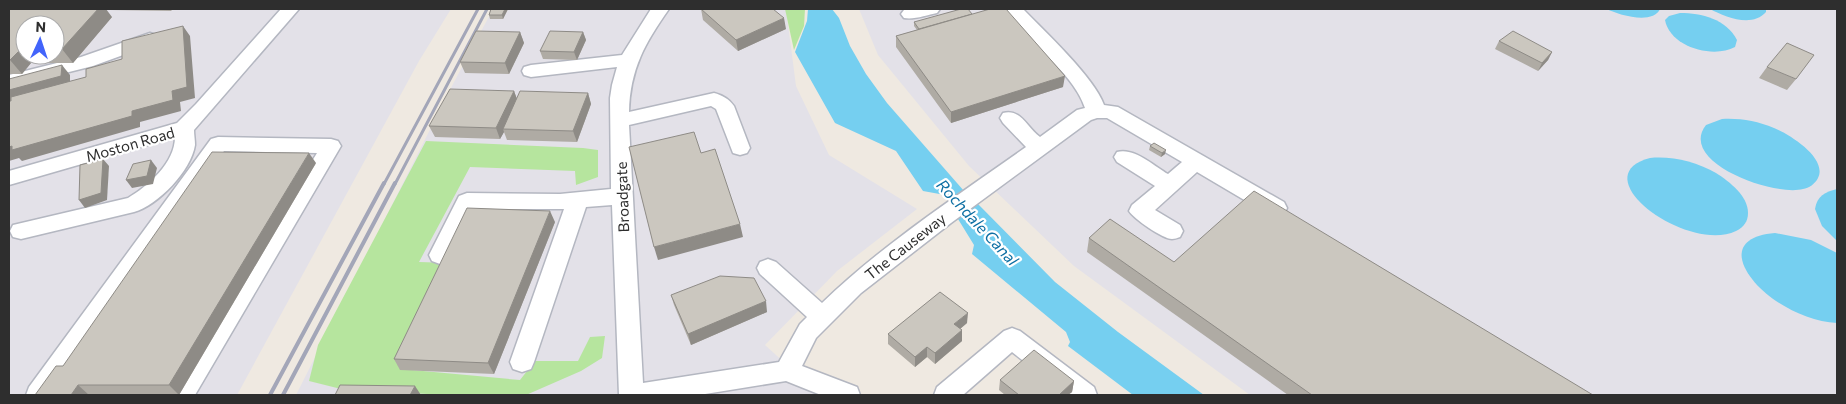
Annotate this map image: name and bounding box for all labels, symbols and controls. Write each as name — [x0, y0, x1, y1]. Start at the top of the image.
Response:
north arrow — [15, 15, 65, 65]
text: N — [35, 18, 46, 35]
street label: Moston Road — [84, 123, 176, 165]
street label: Broadgate — [612, 161, 632, 233]
water label: Rochdale Canal — [933, 175, 1023, 270]
street label: The Causeway — [861, 209, 949, 283]

